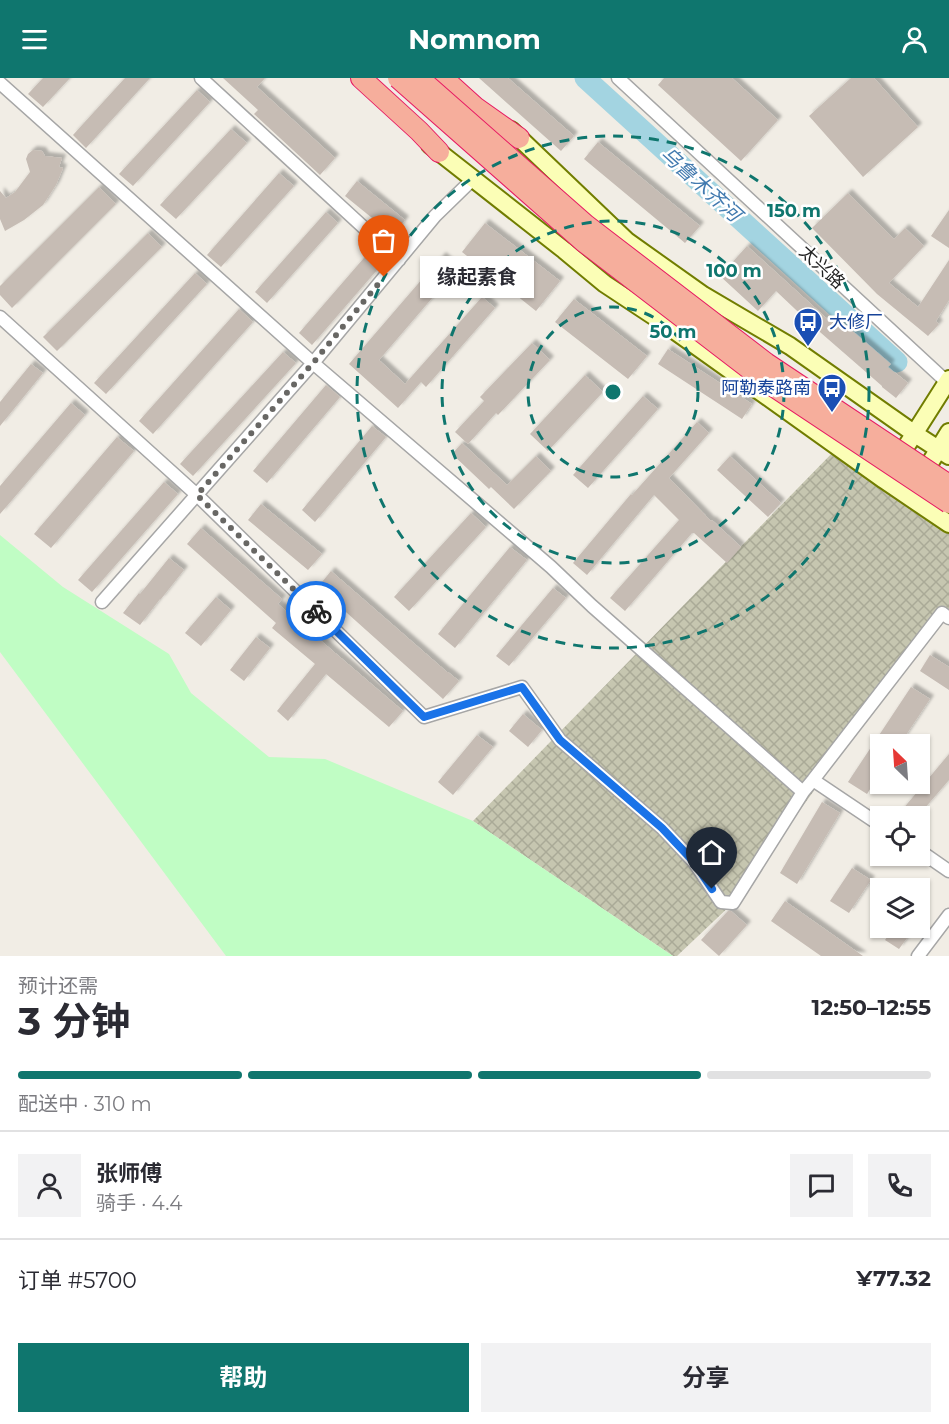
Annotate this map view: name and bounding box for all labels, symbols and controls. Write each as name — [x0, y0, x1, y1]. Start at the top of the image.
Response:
icon: menu — [18, 23, 51, 56]
text: Nomnom — [408, 23, 541, 56]
icon: person — [898, 23, 931, 56]
water label: 乌鲁木齐河 — [656, 142, 749, 229]
text: 150 m — [767, 200, 821, 222]
pin — [358, 215, 409, 277]
icon: bag — [367, 224, 400, 257]
street label: 太兴路 — [795, 241, 849, 293]
callout: 缘起素食 — [420, 256, 534, 298]
text: 100 m — [706, 260, 762, 282]
text: 缘起素食 — [437, 265, 517, 289]
bus stop icon: 大修厂 — [792, 306, 824, 348]
place label: 大修厂 — [829, 311, 883, 333]
text: 50 m — [650, 321, 696, 343]
bus stop icon: 阿勒泰路南 — [816, 372, 848, 414]
place label: 阿勒泰路南 — [721, 377, 811, 399]
centre of rings — [603, 382, 623, 402]
courier — [286, 581, 346, 641]
icon: bike — [300, 595, 333, 628]
north arrow — [870, 734, 930, 794]
map controls — [870, 734, 930, 938]
button: locate — [870, 806, 930, 866]
pin — [686, 827, 737, 889]
icon: home — [695, 836, 728, 869]
button: layers — [870, 878, 930, 938]
text: 预计还需 — [18, 974, 98, 998]
text: 12:50–12:55 — [812, 994, 931, 1021]
text: 3 分钟 — [18, 997, 130, 1045]
text: 配送中 · 310 m — [18, 1092, 152, 1116]
button: person — [18, 1154, 81, 1217]
button: chat — [790, 1154, 853, 1217]
button: phone — [868, 1154, 931, 1217]
text: 张师傅 — [96, 1160, 162, 1187]
text: 骑手 · 4.4 — [96, 1191, 182, 1215]
text: ¥77.32 — [856, 1265, 931, 1292]
text: 订单 #5700 — [18, 1267, 137, 1294]
button: 帮助 — [18, 1343, 469, 1412]
button: 分享 — [481, 1343, 931, 1412]

